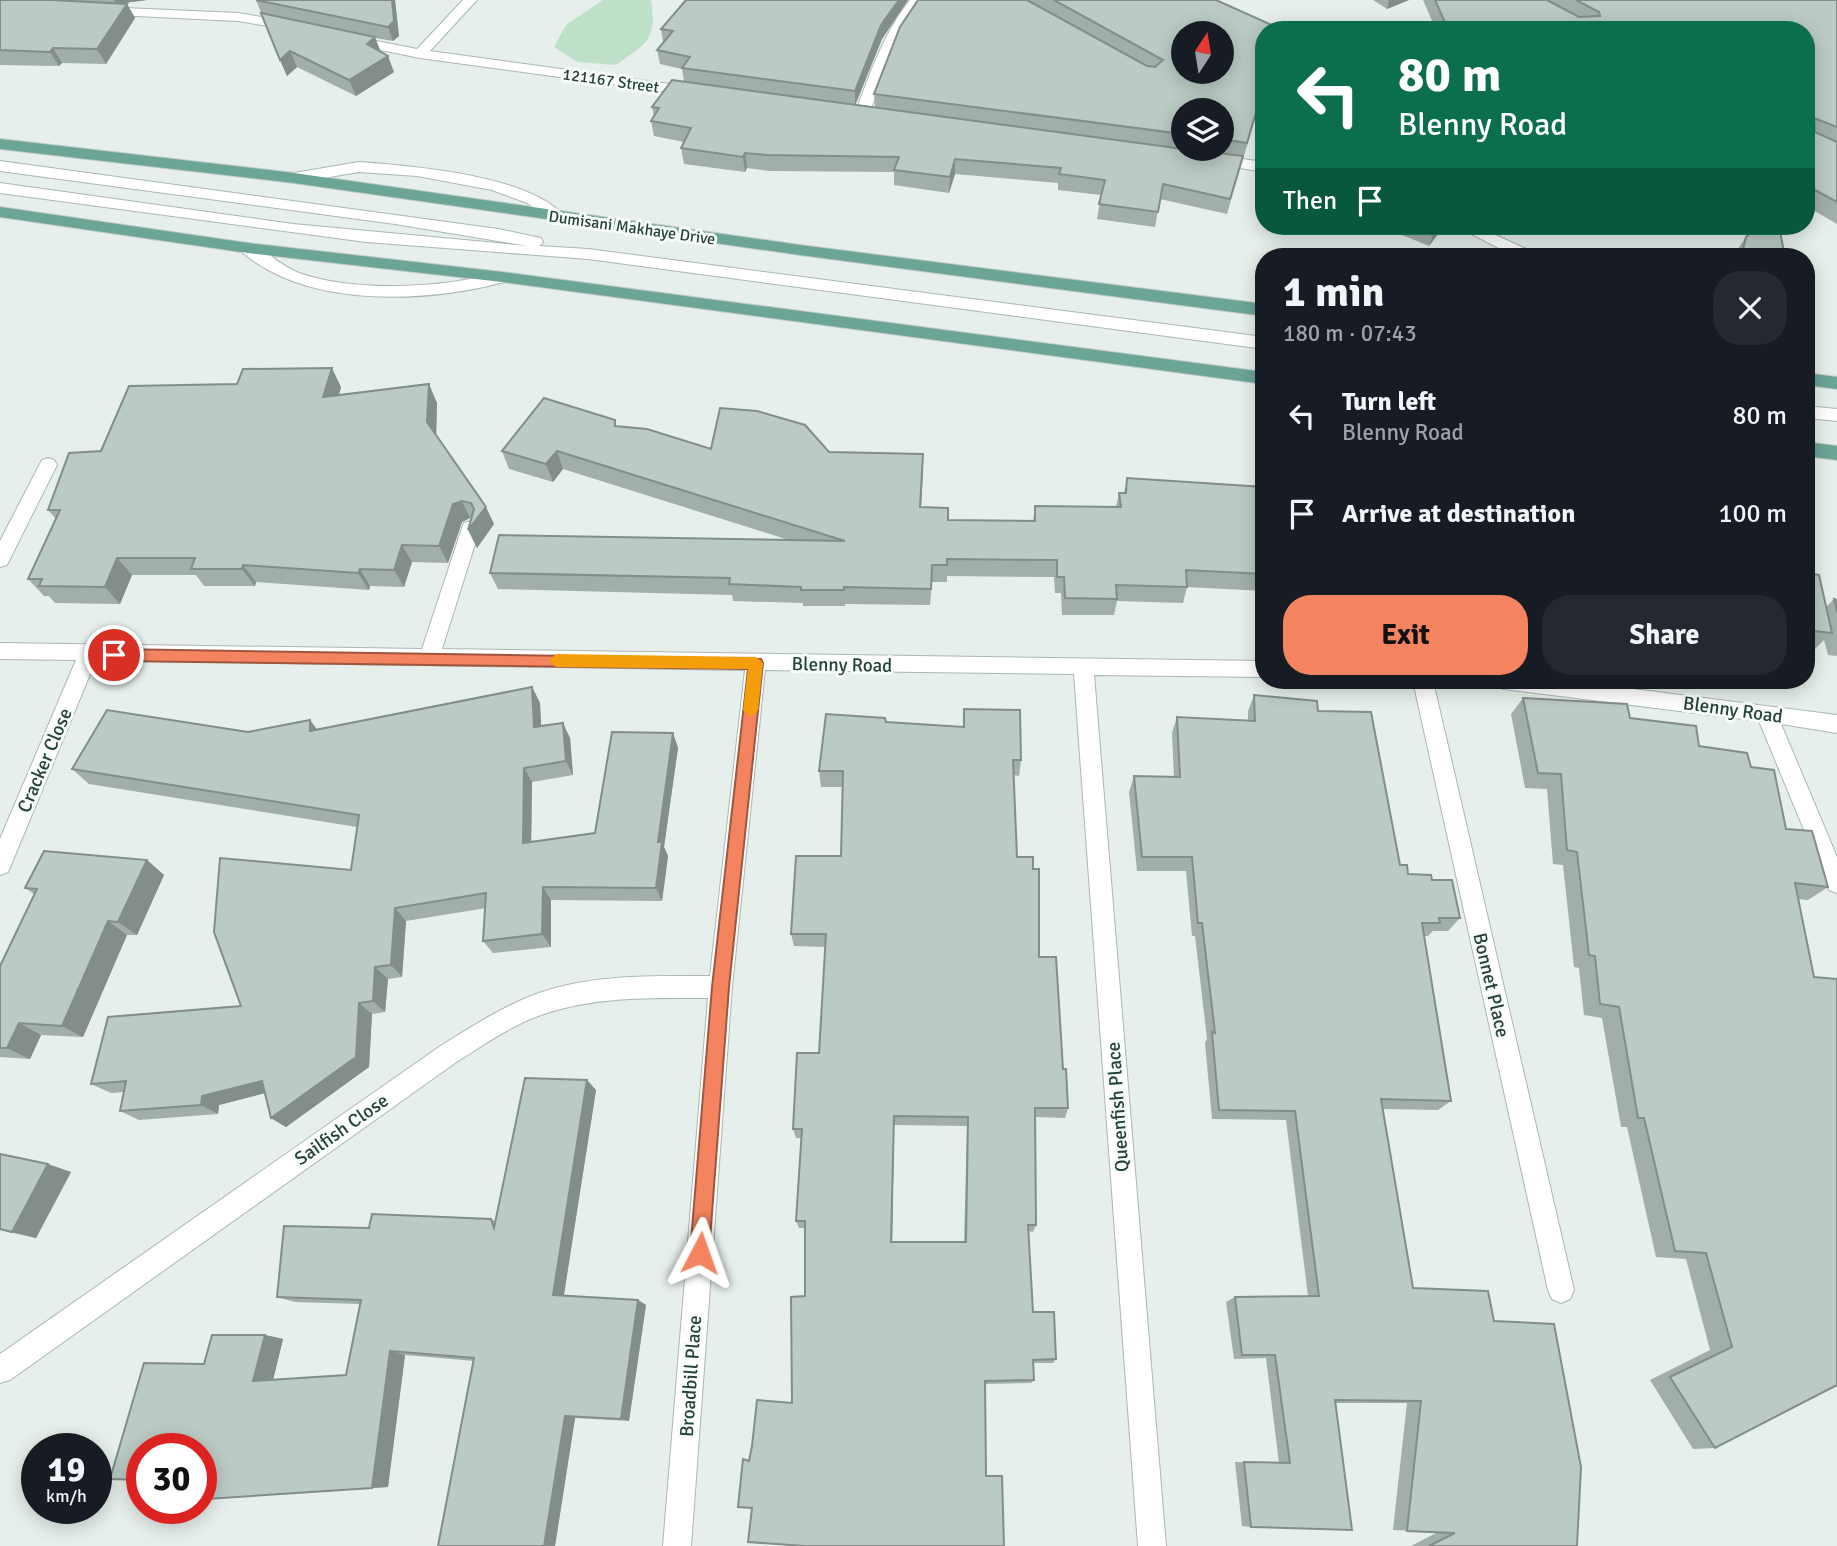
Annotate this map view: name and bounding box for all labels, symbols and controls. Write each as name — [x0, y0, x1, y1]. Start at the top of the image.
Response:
north arrow — [1171, 21, 1234, 84]
map controls — [1171, 21, 1234, 161]
text: 80 m — [1398, 45, 1501, 105]
icon: left — [1283, 49, 1374, 140]
street label: 121167 Street — [561, 64, 661, 98]
button: layers — [1171, 98, 1234, 161]
text: Blenny Road — [1398, 105, 1567, 144]
icon: arrive — [1351, 182, 1389, 220]
text: Then — [1283, 185, 1337, 217]
street label: Dumisani Makhaye Drive — [547, 206, 717, 250]
text: 1 min — [1283, 267, 1384, 318]
button: close — [1713, 271, 1787, 345]
text: 180 m · 07:43 — [1283, 319, 1417, 348]
text: Turn left — [1342, 386, 1436, 418]
icon: left — [1283, 397, 1321, 435]
text: 80 m — [1732, 400, 1787, 432]
text: Blenny Road — [1342, 418, 1464, 447]
icon: arrive — [1283, 495, 1321, 533]
text: Arrive at destination — [1342, 498, 1575, 530]
text: 100 m — [1718, 498, 1787, 530]
button: Exit — [1283, 595, 1528, 675]
button: Share — [1542, 595, 1787, 675]
pin — [84, 625, 144, 685]
icon: arrive — [95, 636, 133, 674]
street label: Blenny Road — [792, 652, 892, 678]
street label: Blenny Road — [1681, 691, 1784, 729]
street label: Cracker Close — [12, 704, 78, 816]
street label: Bonnet Place — [1467, 931, 1515, 1040]
street label: Queenfish Place — [1101, 1041, 1135, 1173]
street label: Sailfish Close — [290, 1089, 393, 1171]
position arrow — [663, 1216, 737, 1290]
street label: Broadbill Place — [675, 1314, 707, 1438]
speed limit sign: 30 — [126, 1433, 217, 1524]
text: 19 — [48, 1448, 85, 1491]
text: km/h — [46, 1485, 87, 1507]

